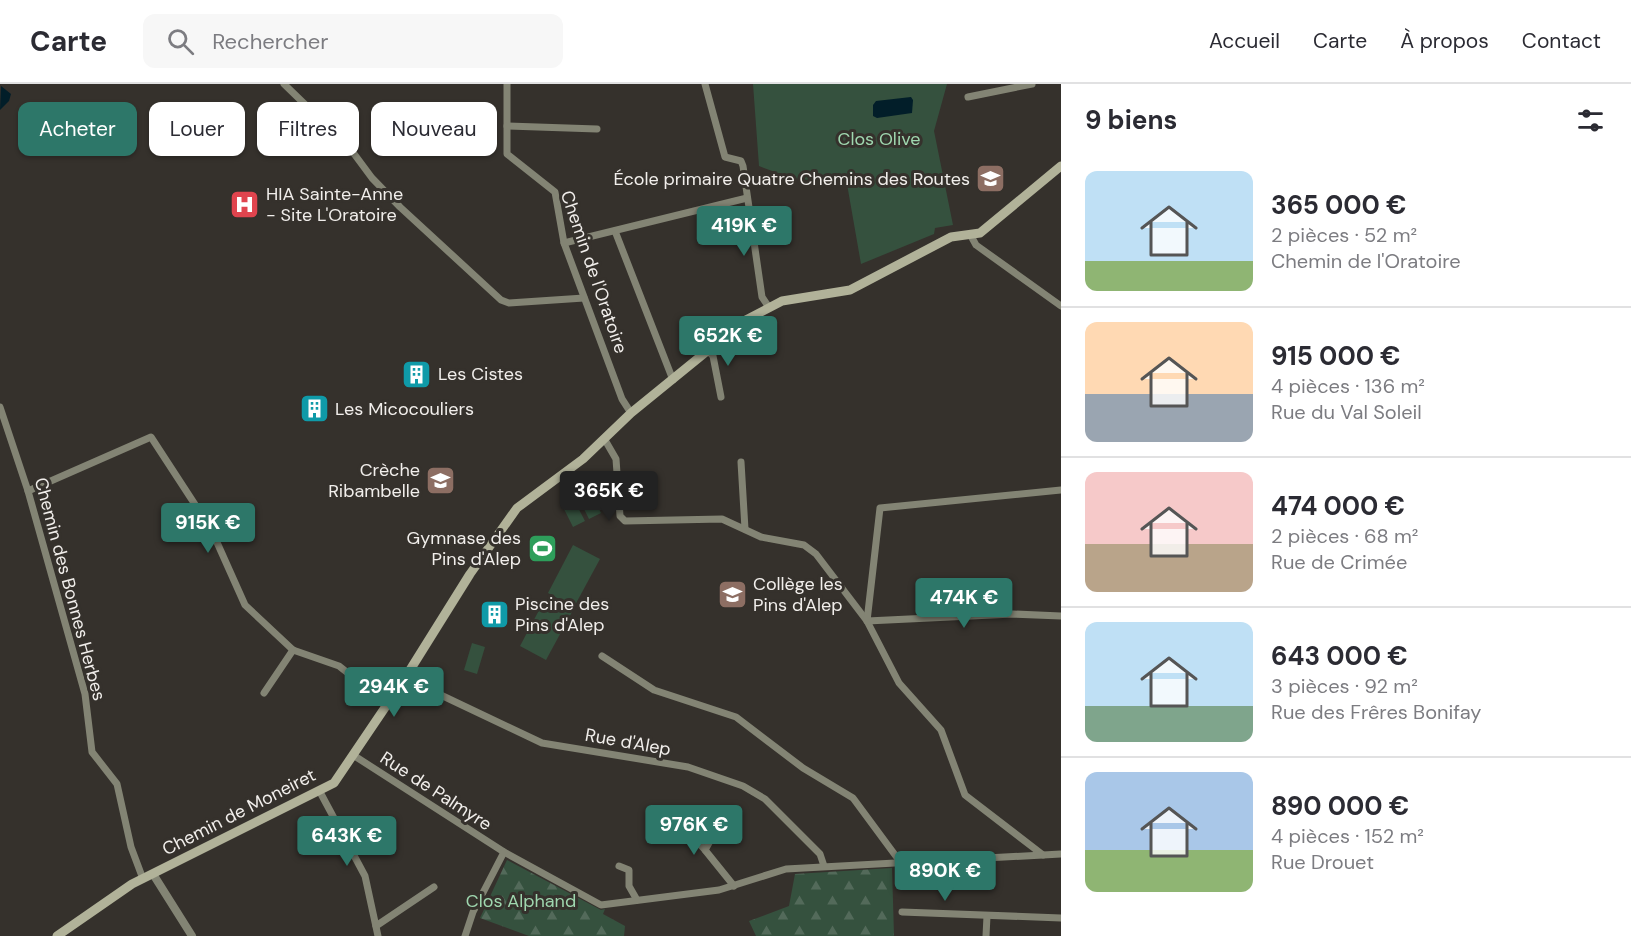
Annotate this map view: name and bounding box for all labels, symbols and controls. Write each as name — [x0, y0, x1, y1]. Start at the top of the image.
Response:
search box — [143, 14, 563, 68]
text: Carte — [30, 23, 107, 60]
icon: search — [164, 25, 197, 58]
text: Rechercher — [212, 27, 328, 56]
text: Accueil — [1209, 27, 1280, 55]
text: Carte — [1313, 27, 1367, 55]
text: À propos — [1400, 27, 1489, 55]
text: Contact — [1522, 27, 1601, 55]
chip: Acheter — [18, 102, 137, 156]
chip: Louer — [149, 102, 245, 156]
chip: Filtres — [257, 102, 359, 156]
chip: Nouveau — [371, 102, 497, 156]
text: 9 biens — [1085, 103, 1177, 137]
icon: filters — [1574, 104, 1607, 137]
park label: Clos Olive — [838, 127, 920, 151]
school or university icon: École primaire Quatre Chemins des Routes — [975, 163, 1007, 195]
place label: École primaire Quatre Chemins des Routes — [613, 167, 970, 191]
place label: HIA Sainte-Anne - Site L'Oratoire — [266, 182, 403, 227]
street label: Chemin de l'Oratoire — [555, 187, 633, 357]
hospital icon: HIA Sainte-Anne - Site L'Oratoire — [229, 188, 261, 220]
text: 365 000 € — [1271, 188, 1407, 222]
icon: home — [1133, 195, 1205, 267]
pin: 419K € — [695, 206, 793, 257]
text: 419K € — [711, 212, 777, 238]
text: 2 pièces · 52 m² — [1271, 222, 1417, 248]
text: Chemin de l'Oratoire — [1271, 248, 1461, 274]
pin: 652K € — [679, 316, 777, 367]
text: 652K € — [693, 322, 763, 348]
text: 915 000 € — [1271, 339, 1401, 373]
icon: home — [1133, 346, 1205, 418]
building icon: Les Cistes — [401, 358, 433, 390]
place label: Les Cistes — [438, 362, 523, 386]
text: 4 pièces · 136 m² — [1271, 373, 1425, 399]
building icon: Les Micocouliers — [298, 393, 330, 425]
place label: Les Micocouliers — [335, 397, 474, 421]
text: Rue du Val Soleil — [1271, 399, 1422, 425]
place label: Crèche Ribambelle — [328, 458, 420, 503]
school or university icon: Crèche Ribambelle — [425, 464, 457, 496]
pin: 365K € — [560, 471, 658, 522]
street label: Chemin des Bonnes Herbes — [29, 475, 111, 703]
text: 365K € — [574, 477, 644, 503]
text: 474 000 € — [1271, 489, 1405, 523]
icon: home — [1133, 496, 1205, 568]
pin: 915K € — [159, 503, 257, 554]
text: 915K € — [175, 509, 241, 535]
text: 2 pièces · 68 m² — [1271, 523, 1418, 549]
place label: Gymnase des Pins d'Alep — [407, 526, 521, 571]
sports icon: Gymnase des Pins d'Alep — [526, 532, 558, 564]
text: Rue de Crimée — [1271, 549, 1407, 575]
place label: Collège les Pins d'Alep — [753, 572, 843, 617]
school or university icon: Collège les Pins d'Alep — [716, 578, 748, 610]
pin: 474K € — [915, 578, 1013, 629]
text: 474K € — [929, 584, 999, 610]
place label: Piscine des Pins d'Alep — [515, 592, 609, 637]
building icon: Piscine des Pins d'Alep — [478, 598, 510, 630]
text: 643 000 € — [1271, 639, 1408, 673]
icon: home — [1133, 646, 1205, 718]
pin: 294K € — [345, 667, 443, 718]
text: 294K € — [359, 673, 429, 699]
text: 3 pièces · 92 m² — [1271, 673, 1418, 699]
text: Rue des Frêres Bonifay — [1271, 699, 1481, 725]
street label: Rue d'Alep — [583, 723, 673, 761]
street label: Rue de Palmyre — [376, 746, 496, 836]
street label: Chemin de Moneiret — [158, 763, 320, 861]
text: 890 000 € — [1271, 789, 1409, 823]
icon: home — [1133, 796, 1205, 868]
pin: 976K € — [645, 805, 743, 856]
text: 976K € — [659, 811, 729, 837]
pin: 643K € — [298, 816, 396, 867]
text: 643K € — [311, 822, 383, 848]
text: 4 pièces · 152 m² — [1271, 823, 1424, 849]
text: Rue Drouet — [1271, 849, 1374, 875]
pin: 890K € — [896, 851, 994, 902]
text: 890K € — [909, 857, 981, 883]
park label: Clos Alphand — [466, 889, 576, 913]

